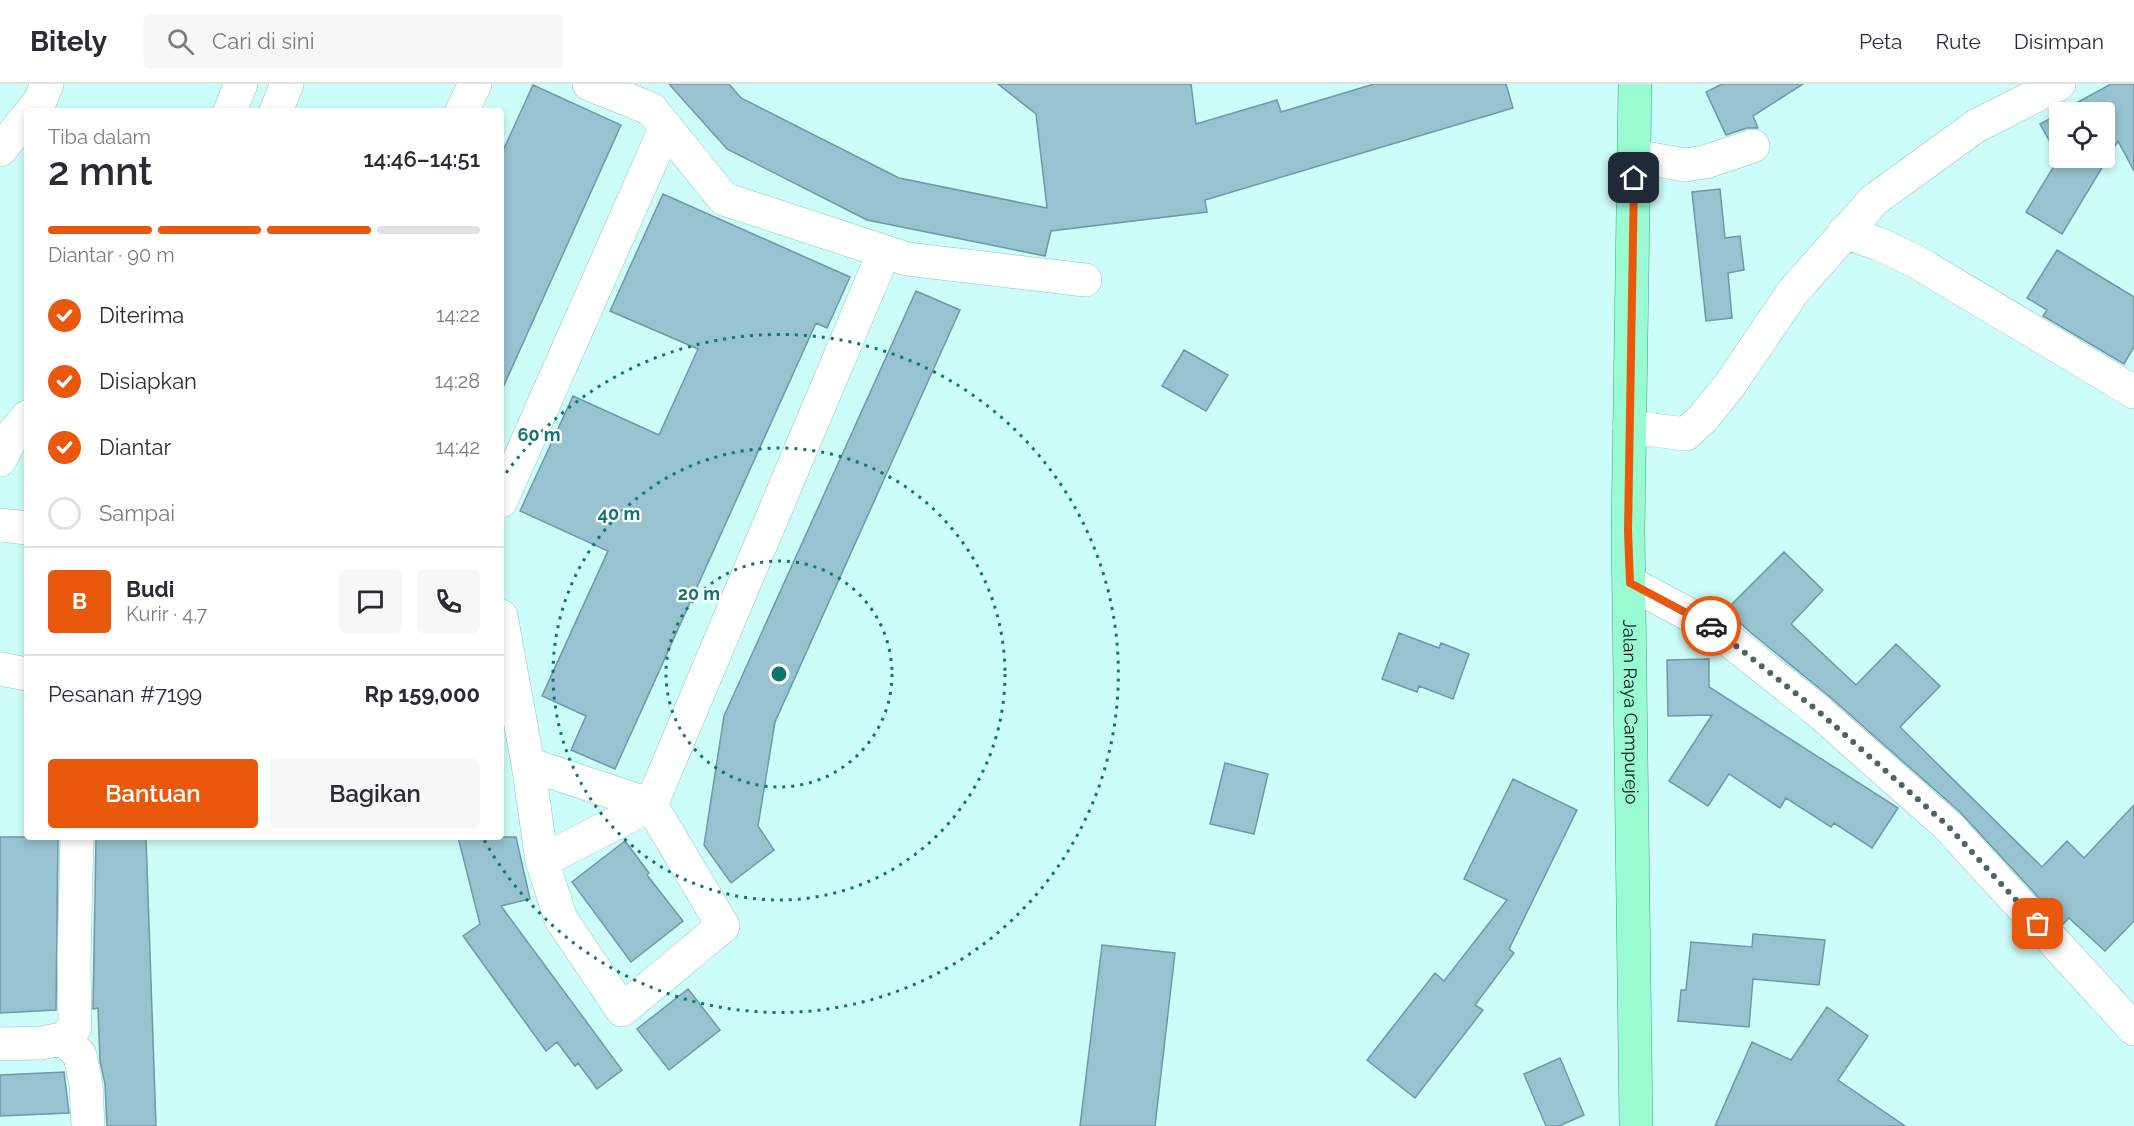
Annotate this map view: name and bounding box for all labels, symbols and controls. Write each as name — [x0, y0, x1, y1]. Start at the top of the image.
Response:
search box — [143, 14, 563, 68]
text: Bitely — [30, 25, 107, 58]
icon: search — [164, 25, 197, 58]
text: Cari di sini — [212, 28, 314, 54]
text: Peta — [1859, 29, 1903, 54]
text: Rute — [1936, 29, 1981, 54]
text: Disimpan — [2014, 29, 2104, 54]
map controls — [2049, 102, 2115, 168]
button: locate — [2049, 102, 2115, 168]
text: Tiba dalam — [48, 125, 151, 149]
text: 14:46–14:51 — [363, 146, 480, 172]
text: 2 mnt — [48, 148, 153, 194]
pin — [1608, 152, 1659, 203]
icon: home — [1617, 161, 1650, 194]
text: Diantar · 90 m — [48, 243, 175, 267]
icon: check — [48, 299, 81, 332]
text: Diterima — [99, 302, 184, 328]
text: 14:22 — [436, 303, 480, 327]
icon: check — [48, 365, 81, 398]
text: Disiapkan — [99, 368, 197, 394]
text: 14:28 — [434, 369, 480, 393]
text: 60 m — [517, 424, 561, 445]
icon: check — [48, 431, 81, 464]
text: Diantar — [99, 434, 171, 460]
text: 14:42 — [435, 435, 480, 459]
text: Sampai — [99, 500, 175, 526]
text: 40 m — [598, 503, 640, 524]
button: chat — [339, 570, 402, 633]
button: phone — [417, 570, 480, 633]
text: Budi — [126, 576, 174, 602]
text: 20 m — [678, 583, 720, 604]
text: B — [72, 588, 87, 614]
courier — [1681, 596, 1741, 656]
text: Kurir · 4.7 — [126, 602, 207, 626]
icon: car — [1695, 610, 1728, 643]
street label: Jalan Raya Campurejo — [1619, 619, 1643, 805]
centre of rings — [769, 664, 789, 684]
text: Pesanan #7199 — [48, 681, 202, 707]
text: Rp 159,000 — [365, 681, 480, 707]
button: Bantuan — [48, 759, 258, 828]
button: Bagikan — [270, 759, 480, 828]
pin — [2012, 898, 2063, 949]
icon: bag — [2021, 907, 2054, 940]

